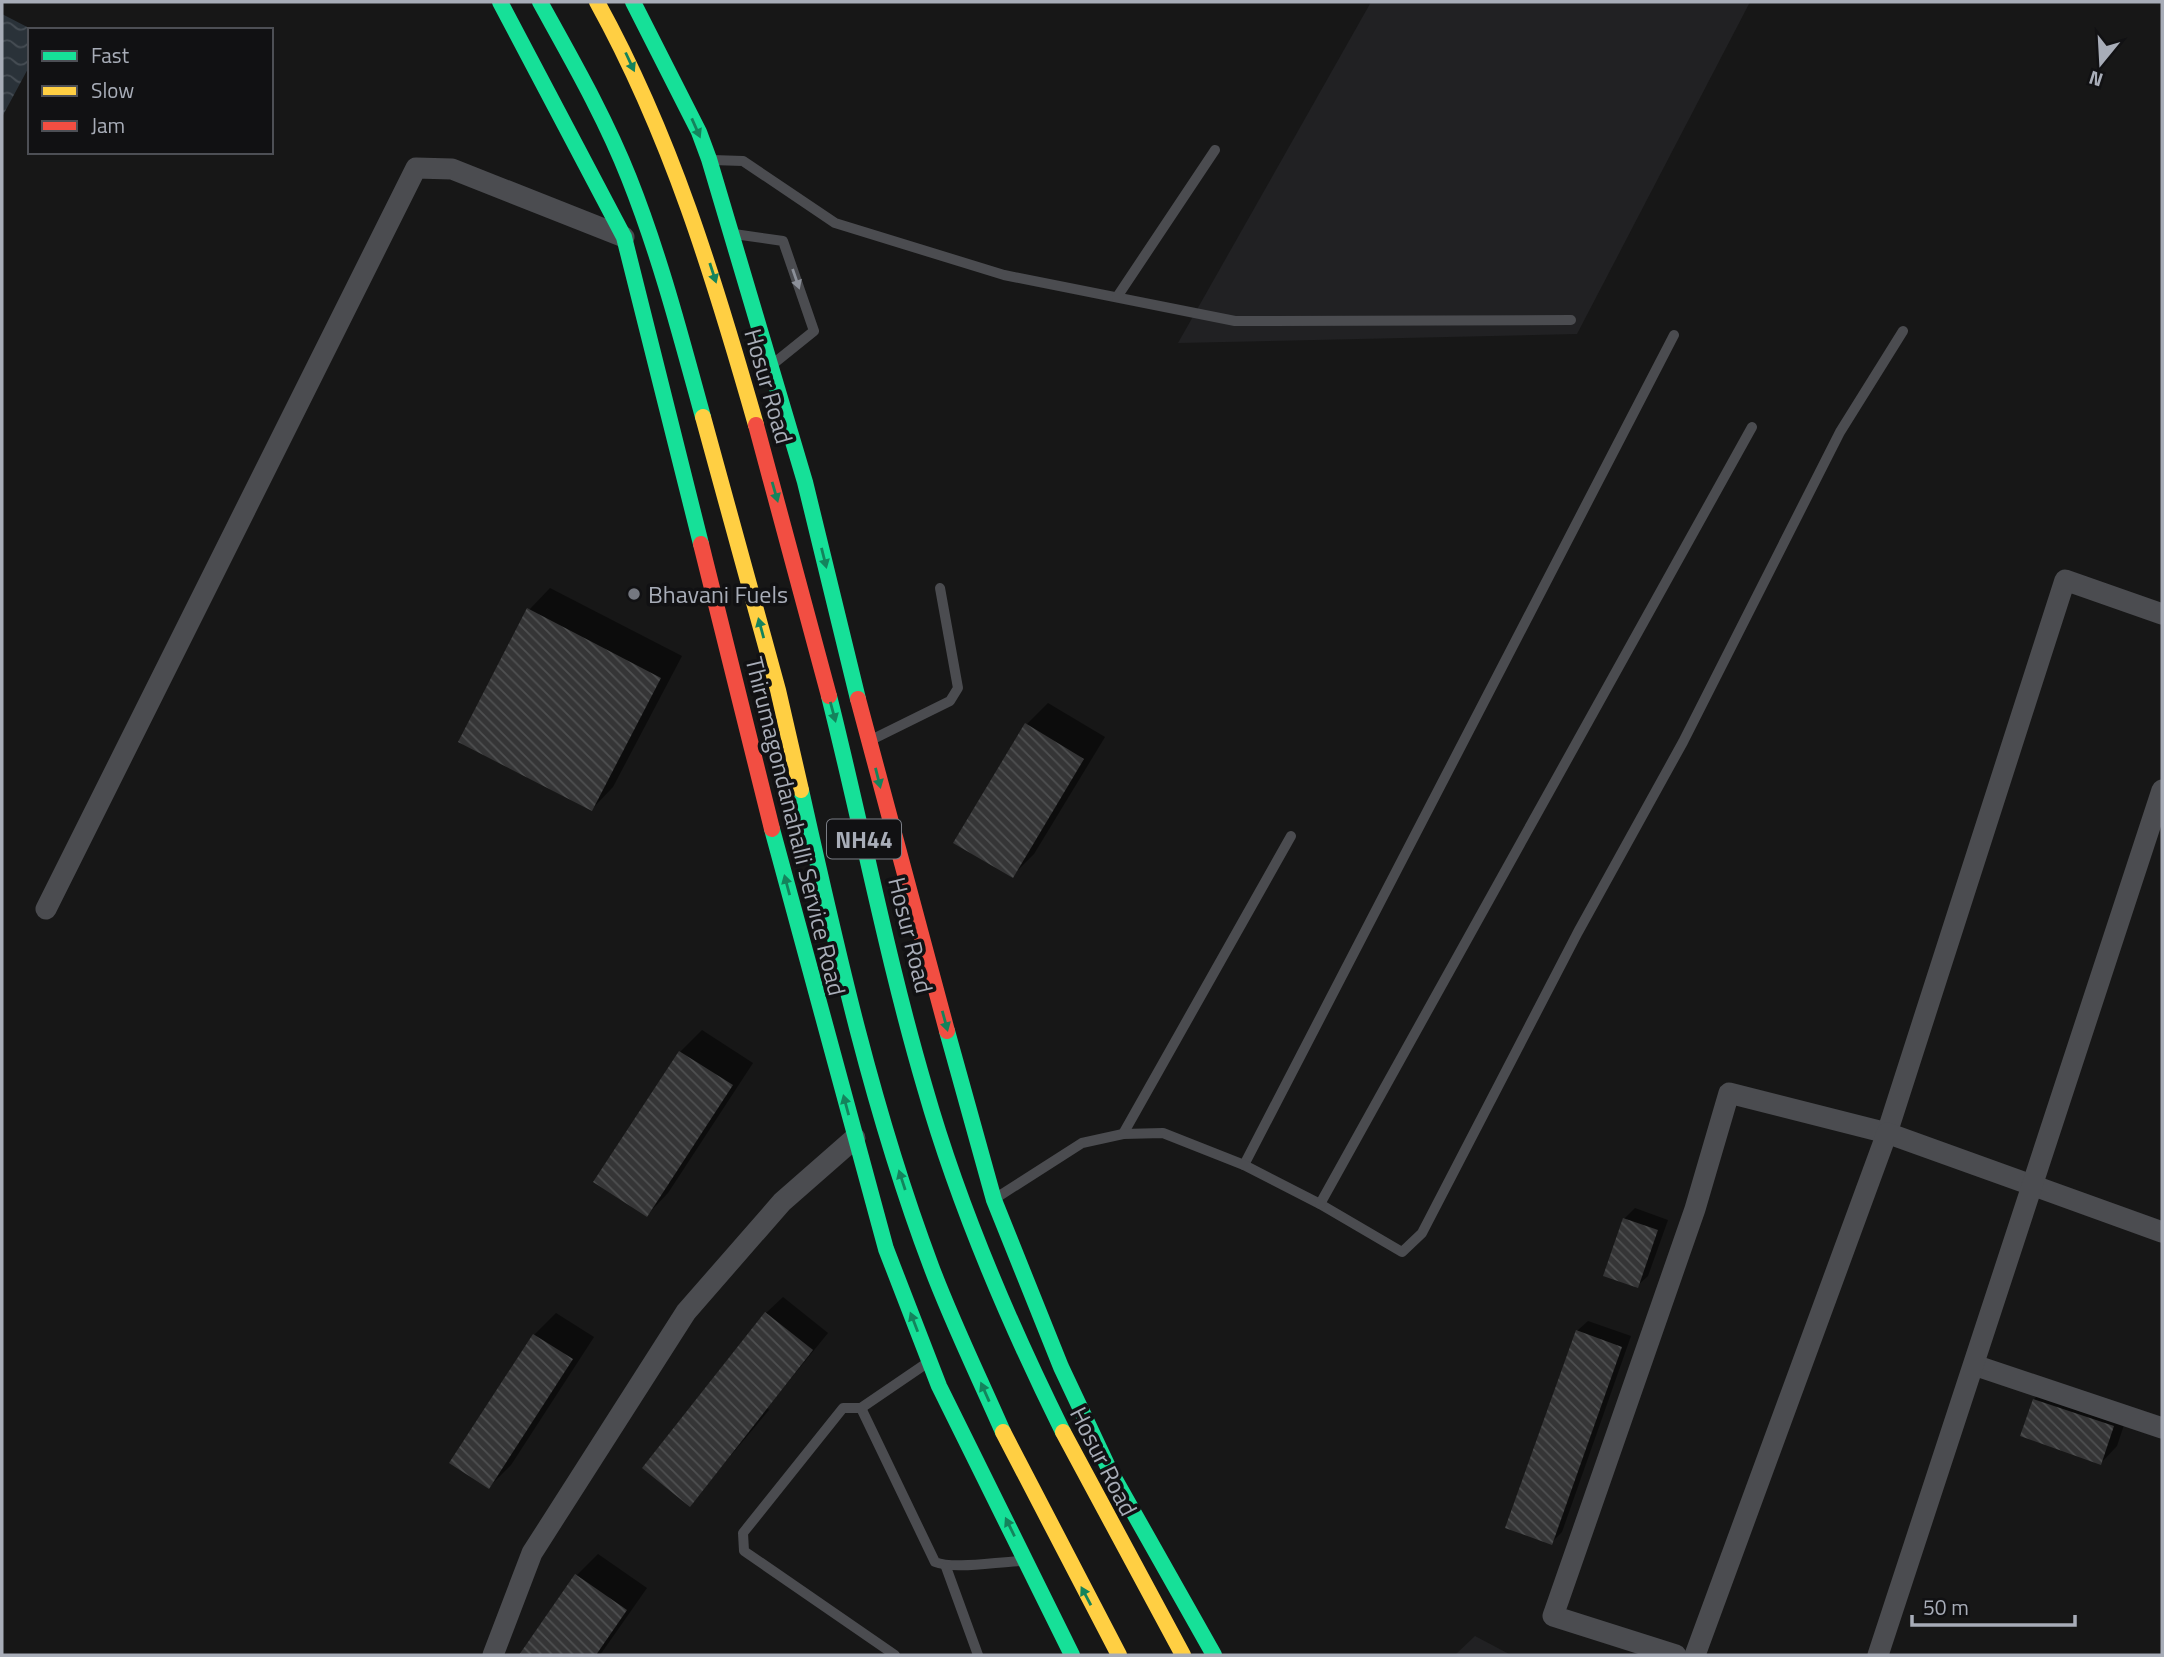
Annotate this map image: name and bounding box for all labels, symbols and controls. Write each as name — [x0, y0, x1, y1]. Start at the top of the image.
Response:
legend — [28, 28, 273, 154]
north arrow — [2066, 28, 2136, 98]
text: Fast — [91, 39, 130, 71]
one-way arrow — [625, 51, 636, 72]
text: N — [2085, 64, 2106, 95]
text: Slow — [91, 74, 134, 106]
text: Jam — [91, 109, 125, 141]
one-way arrow — [690, 118, 702, 138]
one-way arrow — [708, 263, 719, 284]
one-way arrow — [791, 269, 802, 290]
street label: Hosur Road — [735, 324, 803, 448]
one-way arrow — [770, 481, 781, 503]
one-way arrow — [819, 547, 830, 569]
place label: Bhavani Fuels — [648, 576, 788, 612]
marker: Bhavani Fuels — [626, 586, 642, 602]
one-way arrow — [755, 616, 766, 638]
street label: Thirumagondanahalli Service Road — [736, 653, 856, 999]
one-way arrow — [828, 701, 839, 723]
one-way arrow — [873, 768, 884, 790]
road number: NH44 — [827, 820, 901, 859]
street label: Hosur Road — [879, 873, 943, 997]
one-way arrow — [781, 874, 792, 896]
one-way arrow — [940, 1011, 950, 1032]
one-way arrow — [840, 1094, 851, 1116]
one-way arrow — [896, 1170, 906, 1191]
one-way arrow — [908, 1311, 919, 1332]
one-way arrow — [979, 1382, 991, 1402]
street label: Hosur Road — [1061, 1400, 1147, 1522]
one-way arrow — [1005, 1517, 1016, 1538]
scale bar — [1912, 1584, 2075, 1628]
one-way arrow — [1080, 1586, 1092, 1605]
text: 50 m — [1923, 1591, 1969, 1623]

